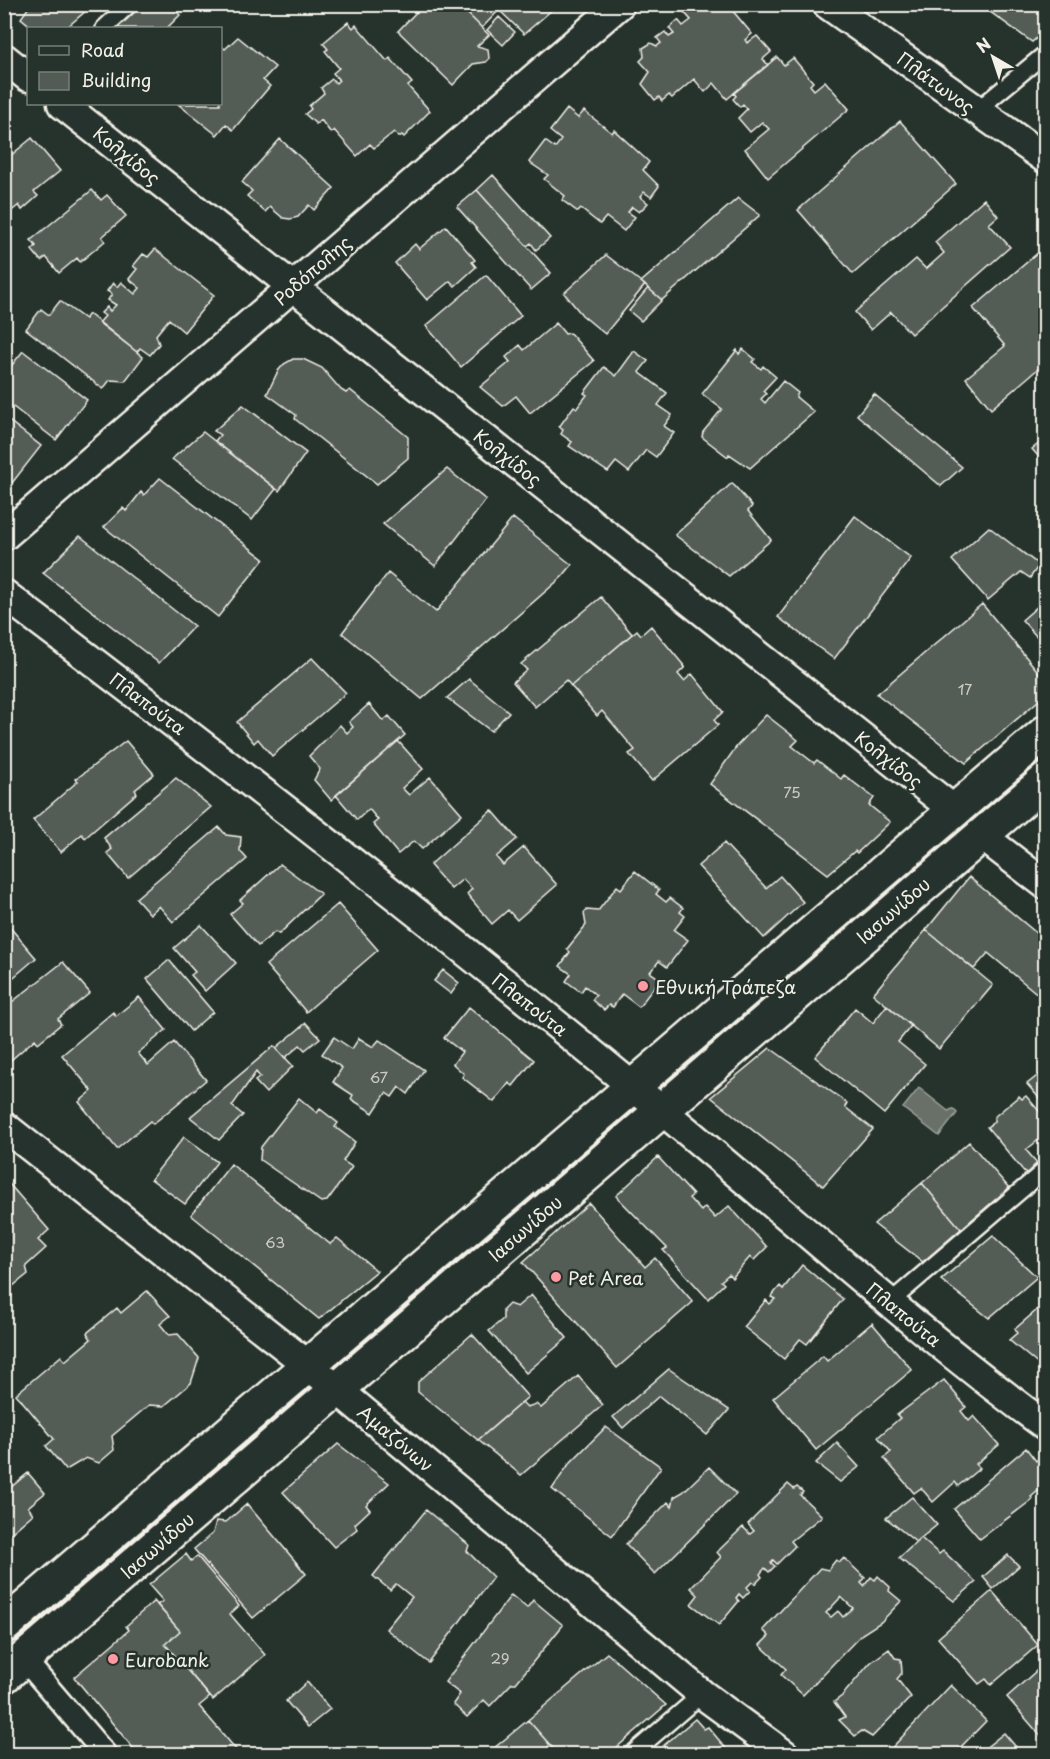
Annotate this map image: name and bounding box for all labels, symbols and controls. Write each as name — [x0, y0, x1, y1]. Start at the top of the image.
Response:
legend — [27, 27, 222, 105]
north arrow — [963, 27, 1023, 87]
text: N — [970, 31, 995, 58]
text: Road — [81, 36, 125, 63]
street label: Πλάτωνος — [891, 44, 981, 120]
text: Building — [81, 66, 151, 93]
street label: Κολχίδος — [88, 119, 166, 191]
street label: Ροδόπολης — [267, 229, 357, 311]
street label: Κολχίδος — [468, 422, 548, 492]
street label: Πλαπούτα — [104, 665, 192, 741]
house number: 17 — [958, 677, 972, 700]
street label: Κολχίδος — [849, 724, 929, 794]
house number: 75 — [783, 780, 801, 803]
street label: Ιασωνίδου — [850, 870, 936, 950]
street label: Πλαπούτα — [486, 966, 574, 1042]
place label: Εθνική Τράπεζα — [655, 973, 796, 1000]
marker: Εθνική Τράπεζα — [636, 979, 650, 993]
house number: 67 — [370, 1065, 389, 1088]
street label: Ιασωνίδου — [482, 1188, 568, 1268]
house number: 63 — [265, 1230, 285, 1253]
place label: Pet Area — [568, 1264, 644, 1291]
marker: Pet Area — [549, 1270, 563, 1284]
street label: Πλαπούτα — [861, 1275, 948, 1353]
street label: Αμαζόνων — [352, 1398, 440, 1478]
street label: Ιασωνίδου — [114, 1505, 200, 1585]
place label: Eurobank — [125, 1646, 209, 1673]
house number: 29 — [490, 1646, 510, 1669]
marker: Eurobank — [106, 1652, 120, 1666]

